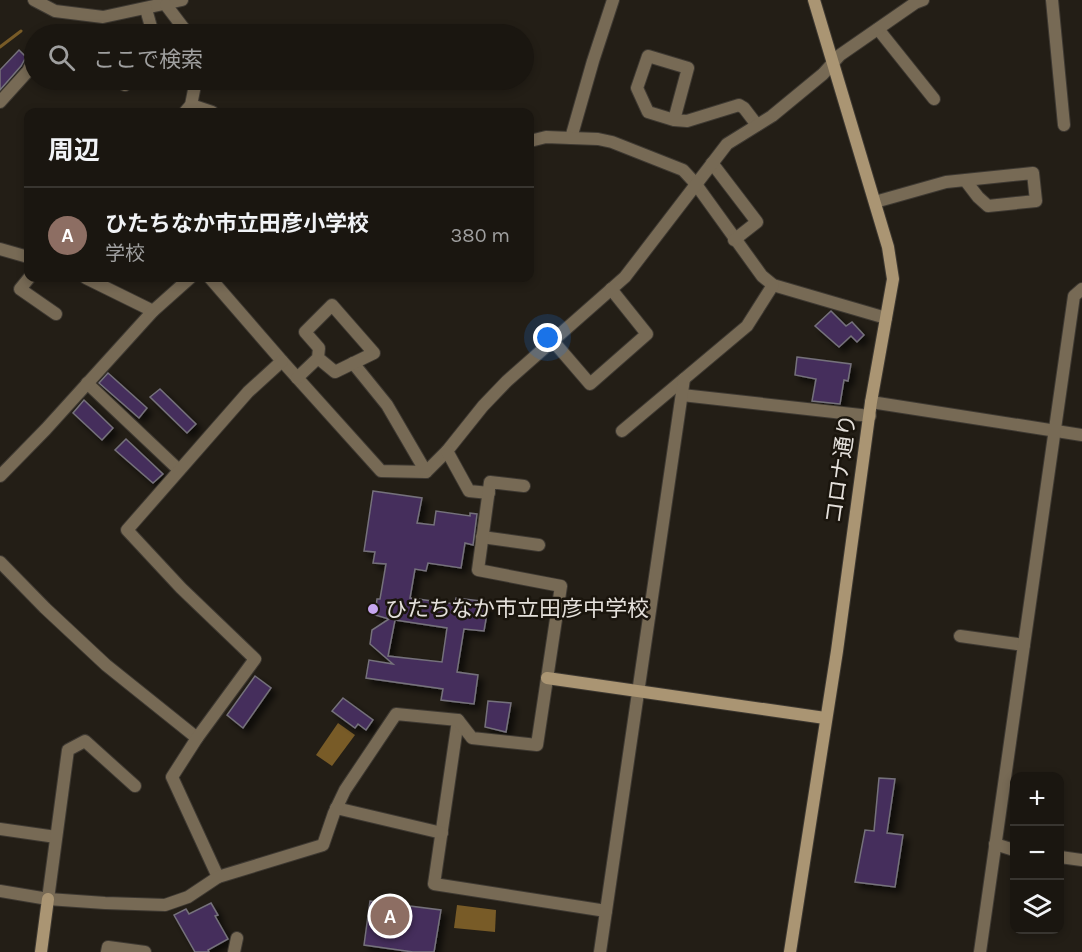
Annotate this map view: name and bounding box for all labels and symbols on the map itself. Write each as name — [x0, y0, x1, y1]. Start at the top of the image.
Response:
your location — [533, 323, 562, 352]
street label: コロナ通り — [820, 413, 862, 525]
place label: ひたちなか市立田彦中学校 — [385, 596, 649, 622]
marker: ひたちなか市立田彦中学校 — [366, 602, 380, 616]
pin: A — [370, 894, 410, 938]

